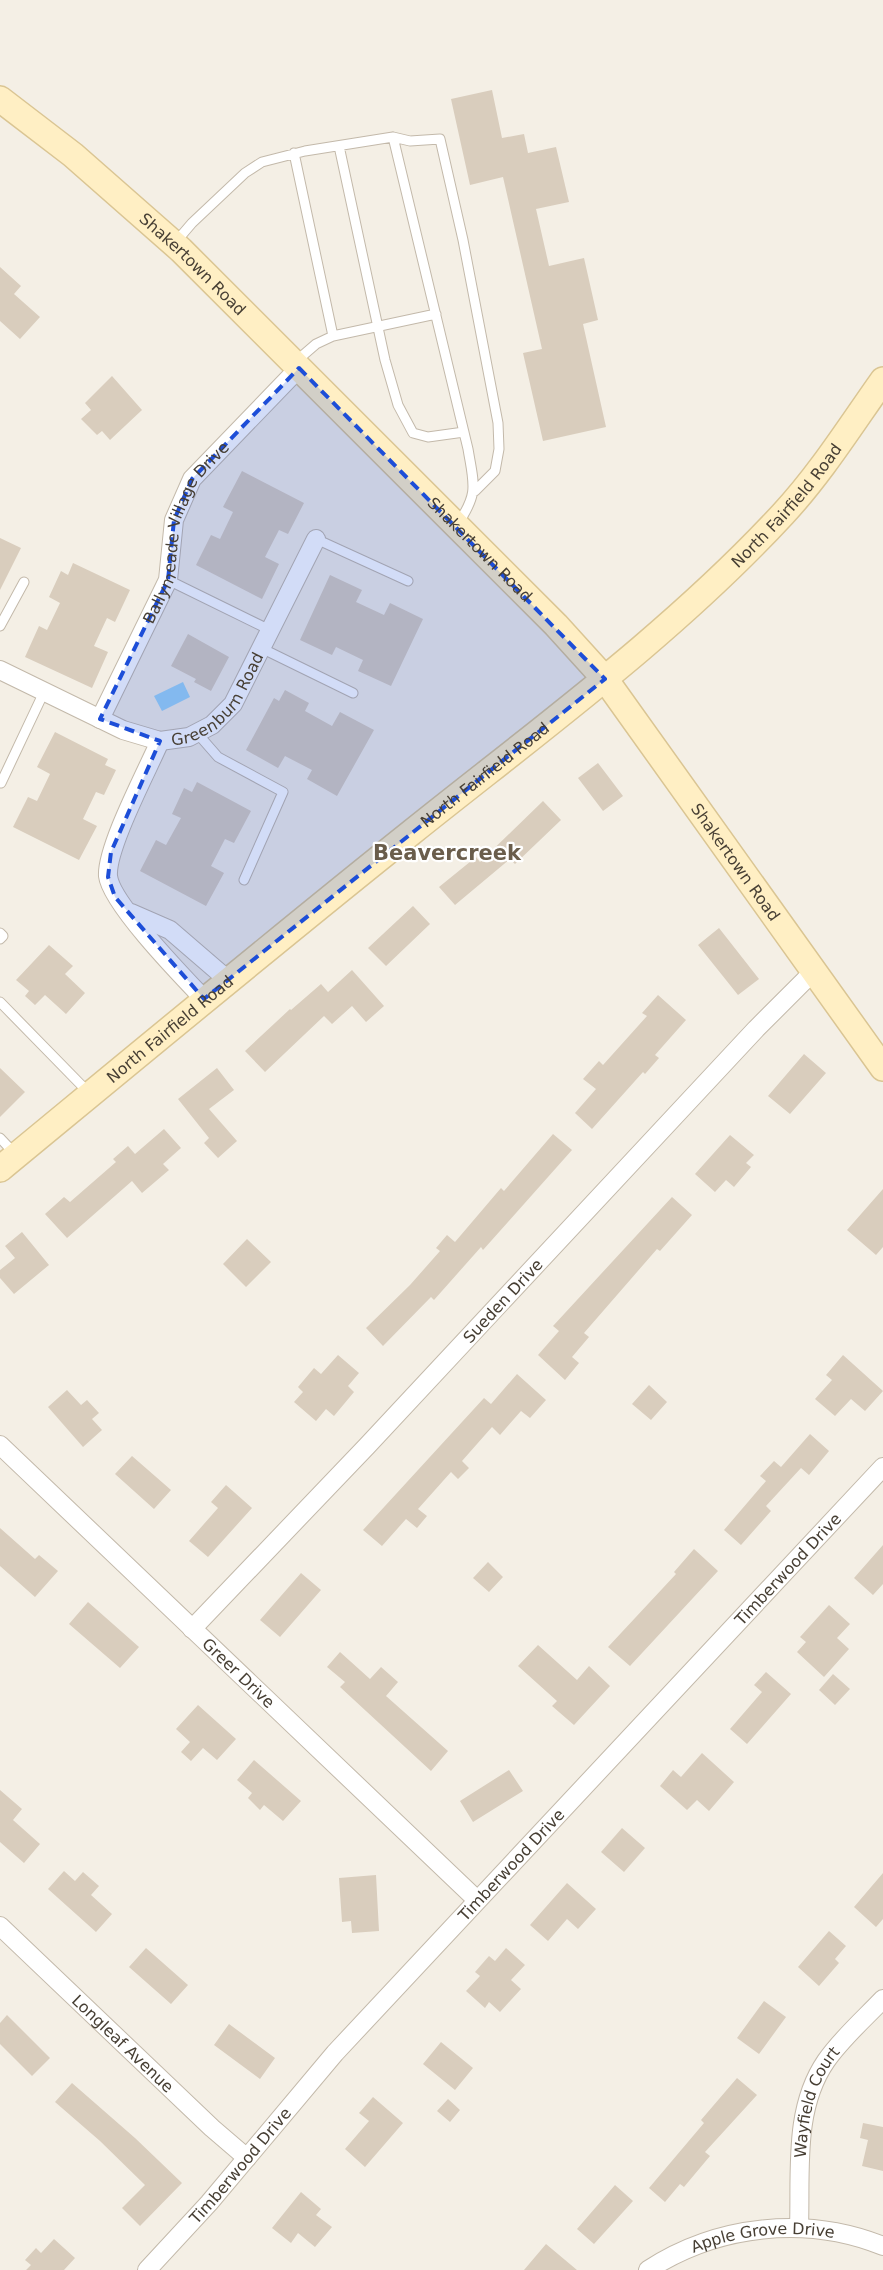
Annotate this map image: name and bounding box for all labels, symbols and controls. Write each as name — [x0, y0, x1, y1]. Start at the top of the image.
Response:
street label: Shakertown Road — [136, 209, 250, 319]
street label: Ballymeade Village Drive — [139, 437, 233, 627]
street label: North Fairfield Road — [727, 440, 845, 571]
street label: Shakertown Road — [424, 493, 536, 605]
street label: Greenburn Road — [170, 649, 267, 749]
street label: North Fairfield Road — [417, 718, 553, 831]
street label: Shakertown Road — [687, 800, 784, 924]
district label: Beavercreek — [373, 841, 522, 865]
street label: North Fairfield Road — [103, 971, 237, 1087]
street label: Sueden Drive — [459, 1255, 546, 1347]
street label: Timberwood Drive — [730, 1509, 845, 1630]
street label: Greer Drive — [199, 1634, 279, 1712]
street label: Timberwood Drive — [453, 1805, 568, 1925]
street label: Longleaf Avenue — [68, 1991, 178, 2096]
street label: Wayfield Court — [790, 2042, 843, 2158]
street label: Timberwood Drive — [185, 2103, 295, 2228]
street label: Apple Grove Drive — [688, 2219, 836, 2256]

